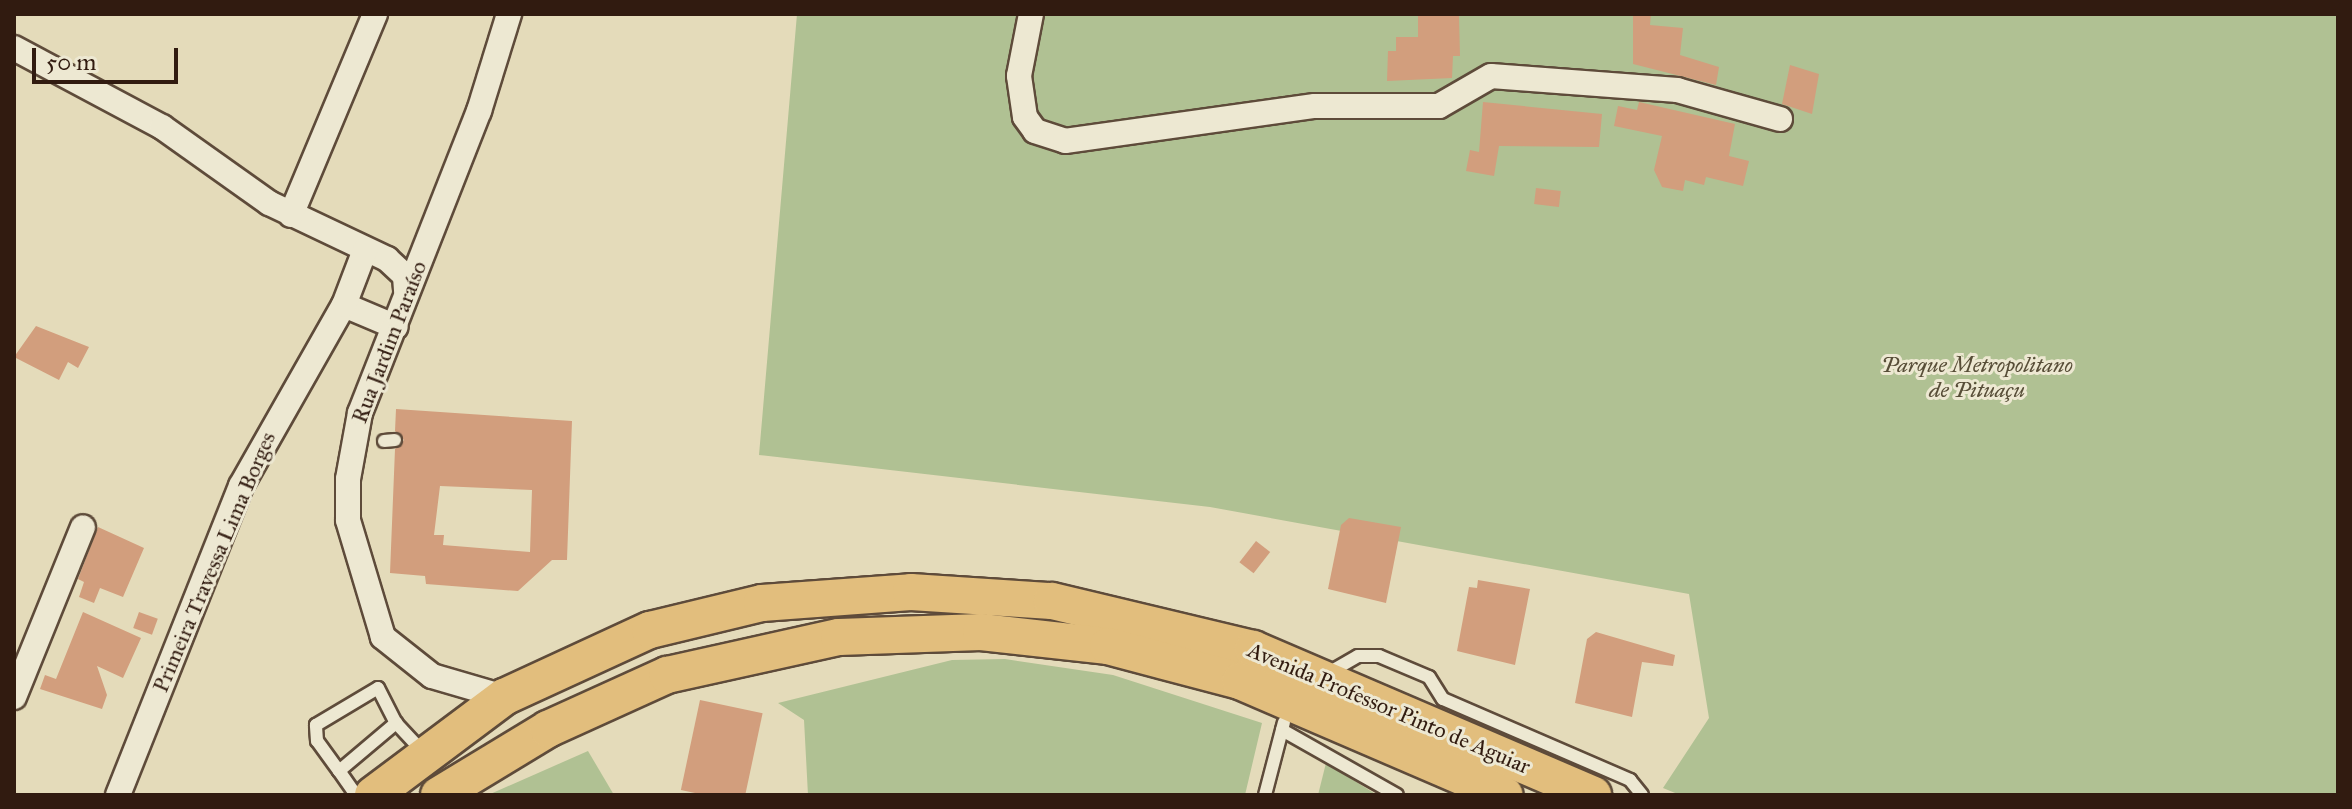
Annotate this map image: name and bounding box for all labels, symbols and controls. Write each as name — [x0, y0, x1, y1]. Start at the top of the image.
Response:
scale bar — [36, 32, 182, 82]
text: 50 m — [46, 47, 96, 77]
street label: Rua Jardim Paraíso — [346, 257, 432, 427]
park label: Parque Metropolitano de Pituaçu — [1881, 351, 2073, 402]
street label: Primeira Travessa Lima Borges — [147, 428, 281, 696]
street label: Avenida Professor Pinto de Aguiar — [1244, 636, 1534, 780]

